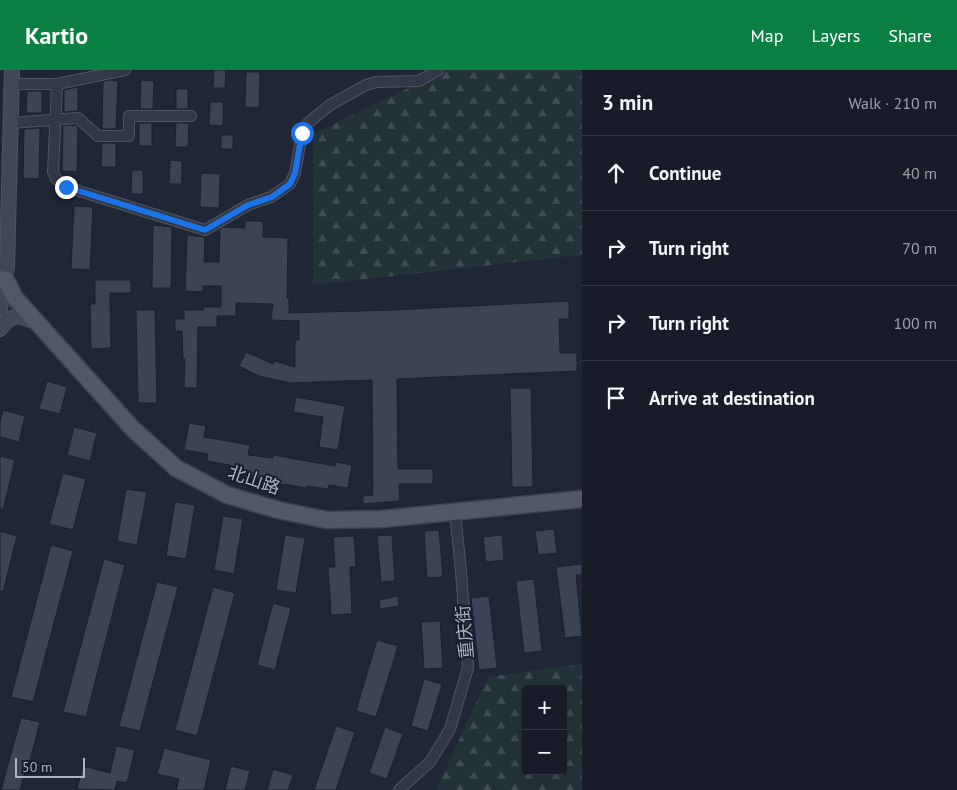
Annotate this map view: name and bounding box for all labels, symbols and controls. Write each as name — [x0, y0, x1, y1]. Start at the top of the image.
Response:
text: Kartio — [25, 20, 88, 51]
text: Map — [751, 24, 783, 47]
text: Layers — [811, 24, 860, 47]
text: Share — [888, 24, 932, 47]
text: 3 min — [602, 89, 653, 116]
text: Walk · 210 m — [848, 93, 937, 113]
route start — [291, 122, 314, 145]
icon: ahead — [602, 159, 630, 187]
text: Continue — [649, 161, 721, 185]
text: 40 m — [902, 163, 937, 183]
route end — [55, 176, 78, 199]
icon: right — [602, 234, 630, 262]
text: Turn right — [649, 236, 729, 260]
text: 70 m — [902, 238, 937, 258]
icon: right — [602, 309, 630, 337]
text: Turn right — [649, 311, 729, 335]
text: 100 m — [894, 313, 937, 333]
icon: arrive — [602, 384, 630, 412]
text: Arrive at destination — [649, 386, 815, 410]
street label: 北山路 — [225, 460, 283, 499]
street label: 重庆街 — [451, 604, 478, 660]
map controls — [522, 685, 567, 775]
button: + — [522, 685, 567, 730]
button: − — [522, 730, 567, 775]
scale bar — [15, 755, 85, 778]
text: 50 m — [22, 758, 52, 776]

